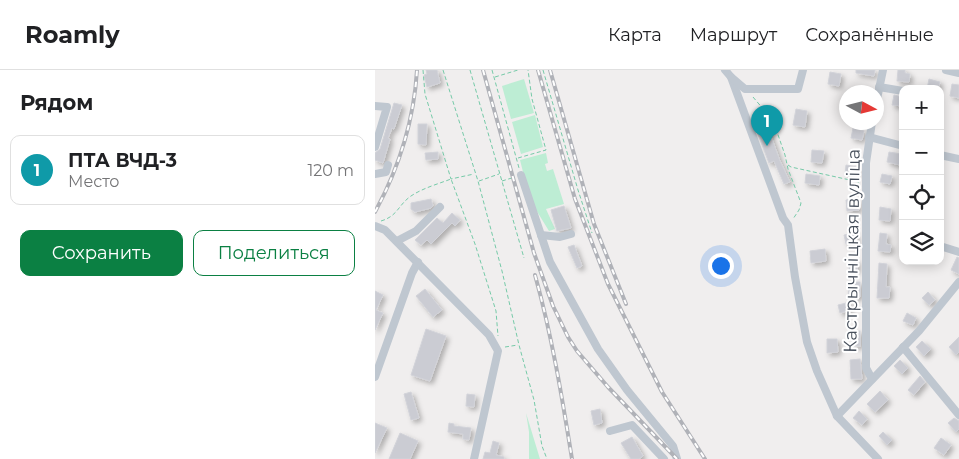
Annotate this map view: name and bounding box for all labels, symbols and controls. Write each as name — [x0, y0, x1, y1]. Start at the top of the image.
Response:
text: Roamly — [25, 20, 120, 49]
text: Карта — [608, 24, 662, 46]
text: Маршрут — [690, 24, 777, 46]
text: Сохранённые — [805, 24, 934, 46]
north arrow — [839, 85, 884, 130]
map controls — [899, 85, 944, 265]
button: + — [899, 85, 944, 130]
text: Рядом — [20, 90, 93, 115]
pin: 1 — [751, 105, 783, 146]
button: − — [899, 130, 944, 175]
text: ПТА ВЧД-3 — [68, 149, 177, 172]
street label: Кастрычніцкая вуліца — [839, 149, 865, 353]
text: 1 — [34, 161, 40, 180]
text: 120 m — [307, 161, 354, 180]
text: Место — [68, 172, 120, 191]
button: locate — [899, 175, 944, 220]
button: layers — [899, 220, 944, 265]
button: Сохранить — [20, 230, 183, 276]
button: Поделиться — [193, 230, 355, 276]
your location — [708, 253, 734, 279]

